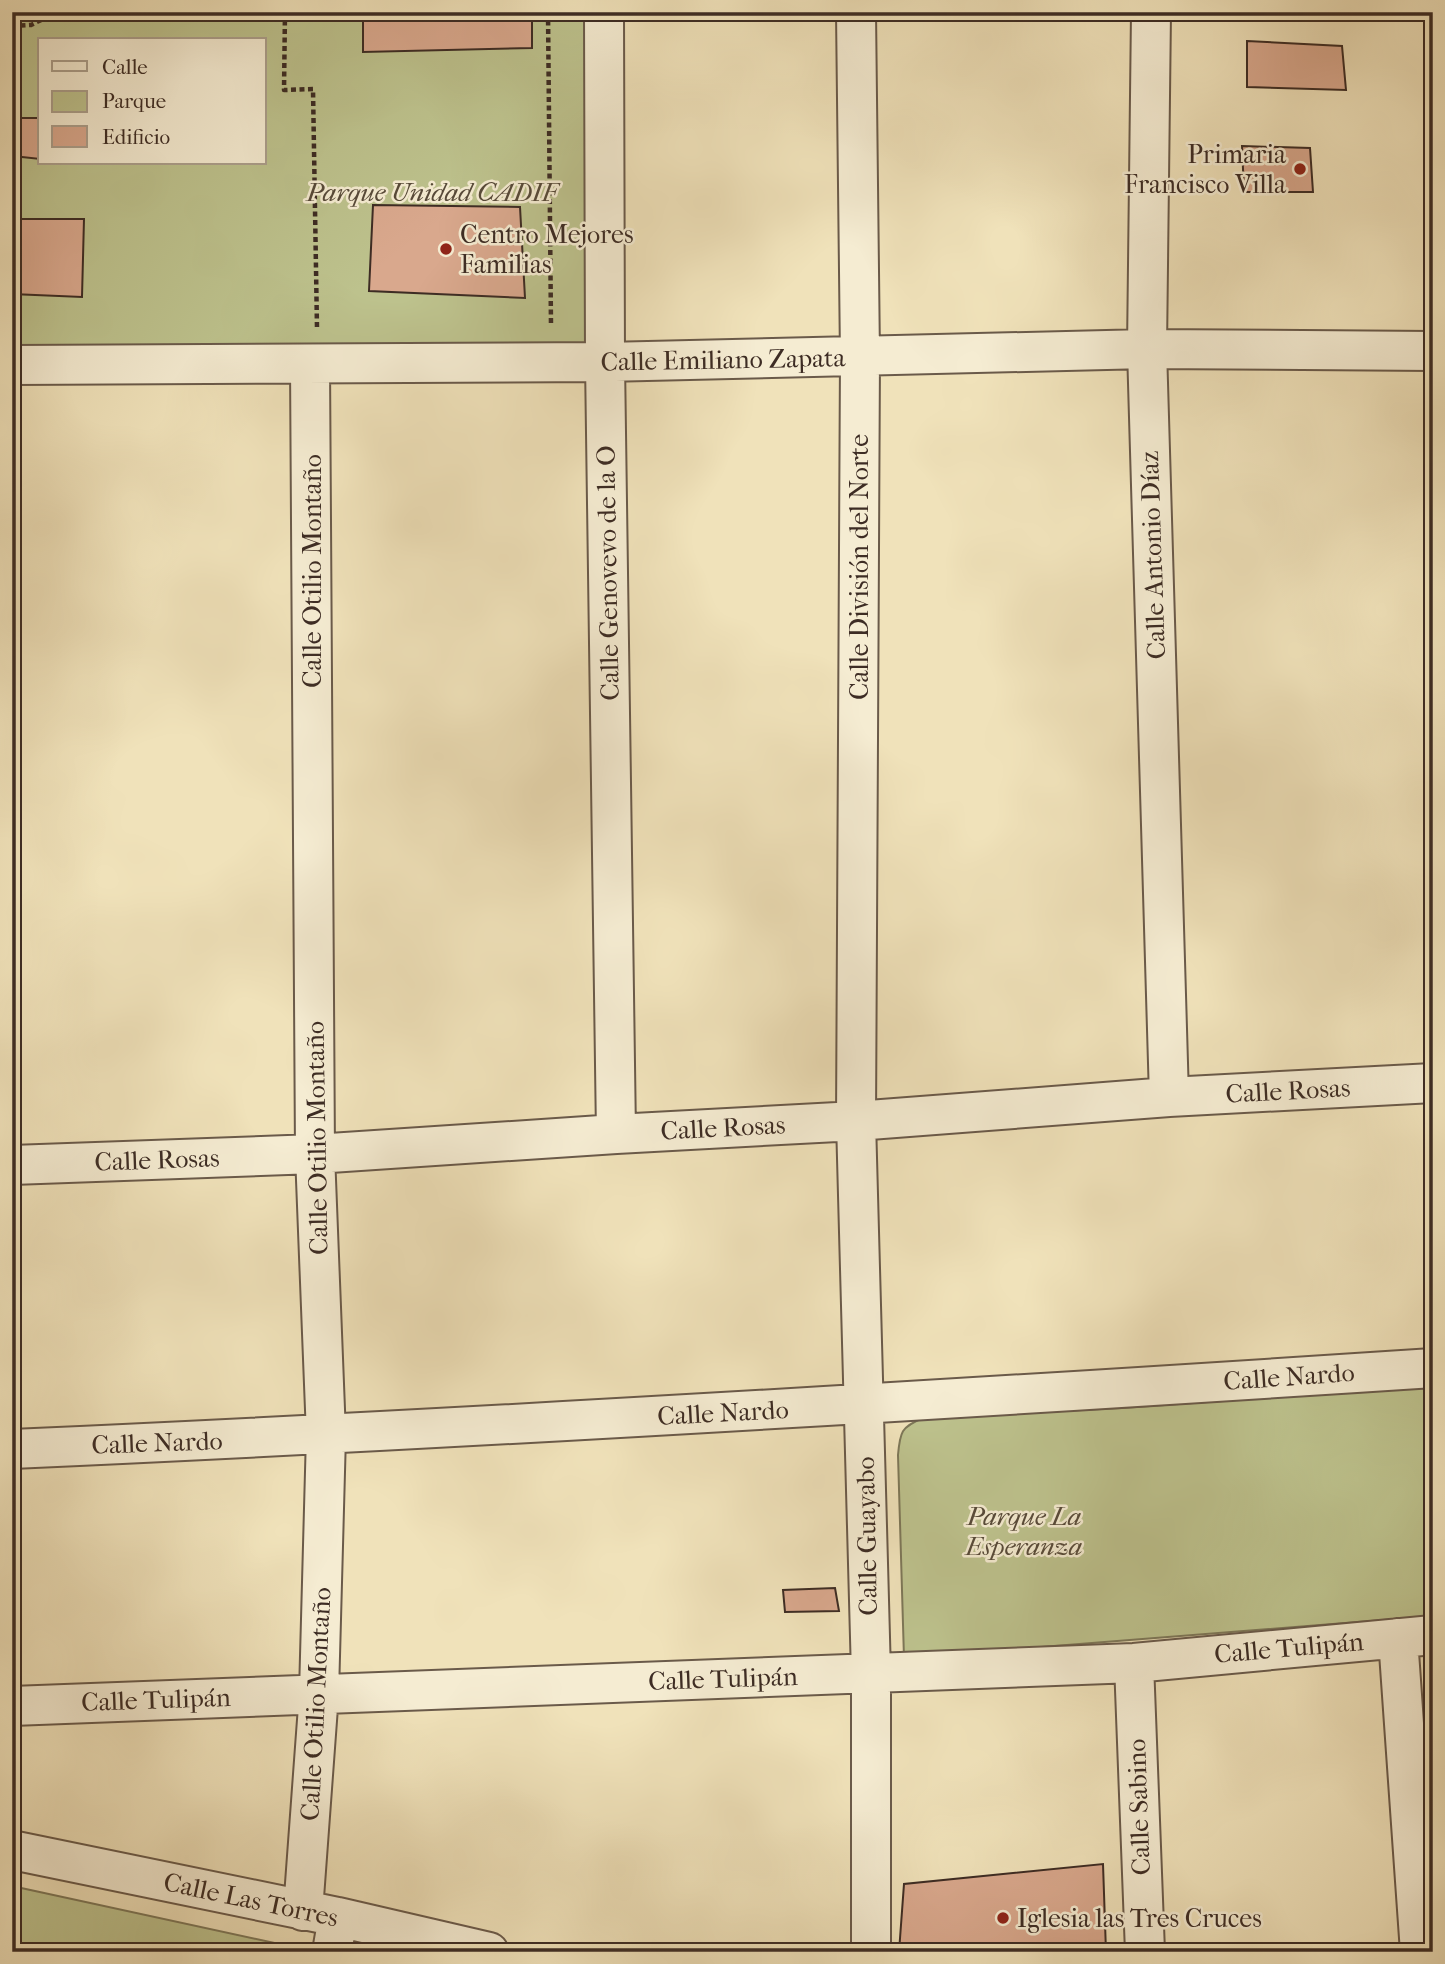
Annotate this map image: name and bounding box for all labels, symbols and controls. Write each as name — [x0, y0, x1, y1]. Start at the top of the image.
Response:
legend — [38, 38, 266, 164]
text: Calle — [102, 55, 148, 79]
text: Parque — [102, 89, 166, 113]
text: Edificio — [102, 125, 170, 149]
place label: Primaria Francisco Villa — [1124, 139, 1287, 200]
marker: Primaria Francisco Villa — [1292, 161, 1308, 177]
park label: Parque Unidad CADIF — [305, 177, 561, 208]
place label: Centro Mejores Familias — [460, 219, 633, 280]
marker: Centro Mejores Familias — [438, 241, 454, 257]
street label: Calle Emiliano Zapata — [600, 342, 847, 378]
street label: Calle División del Norte — [844, 434, 875, 700]
street label: Calle Genovevo de la O — [590, 445, 626, 701]
street label: Calle Antonio Díaz — [1134, 450, 1172, 660]
street label: Calle Otilio Montaño — [297, 454, 328, 688]
street label: Calle Otilio Montaño — [299, 1021, 335, 1255]
street label: Calle Rosas — [1225, 1072, 1351, 1110]
street label: Calle Rosas — [660, 1109, 786, 1147]
street label: Calle Rosas — [94, 1142, 220, 1178]
street label: Calle Nardo — [1222, 1357, 1356, 1397]
street label: Calle Nardo — [657, 1394, 789, 1432]
street label: Calle Nardo — [91, 1425, 223, 1461]
street label: Calle Guayabo — [850, 1456, 884, 1616]
park label: Parque La Esperanza — [964, 1501, 1082, 1562]
street label: Calle Otilio Montaño — [294, 1586, 338, 1822]
street label: Calle Tulipán — [1213, 1626, 1365, 1670]
street label: Calle Tulipán — [648, 1661, 798, 1697]
street label: Calle Tulipán — [81, 1682, 231, 1718]
street label: Calle Sabino — [1121, 1738, 1157, 1876]
street label: Calle Las Torres — [161, 1866, 341, 1934]
place label: Iglesia las Tres Cruces — [1017, 1903, 1262, 1934]
marker: Iglesia las Tres Cruces — [995, 1910, 1011, 1926]

